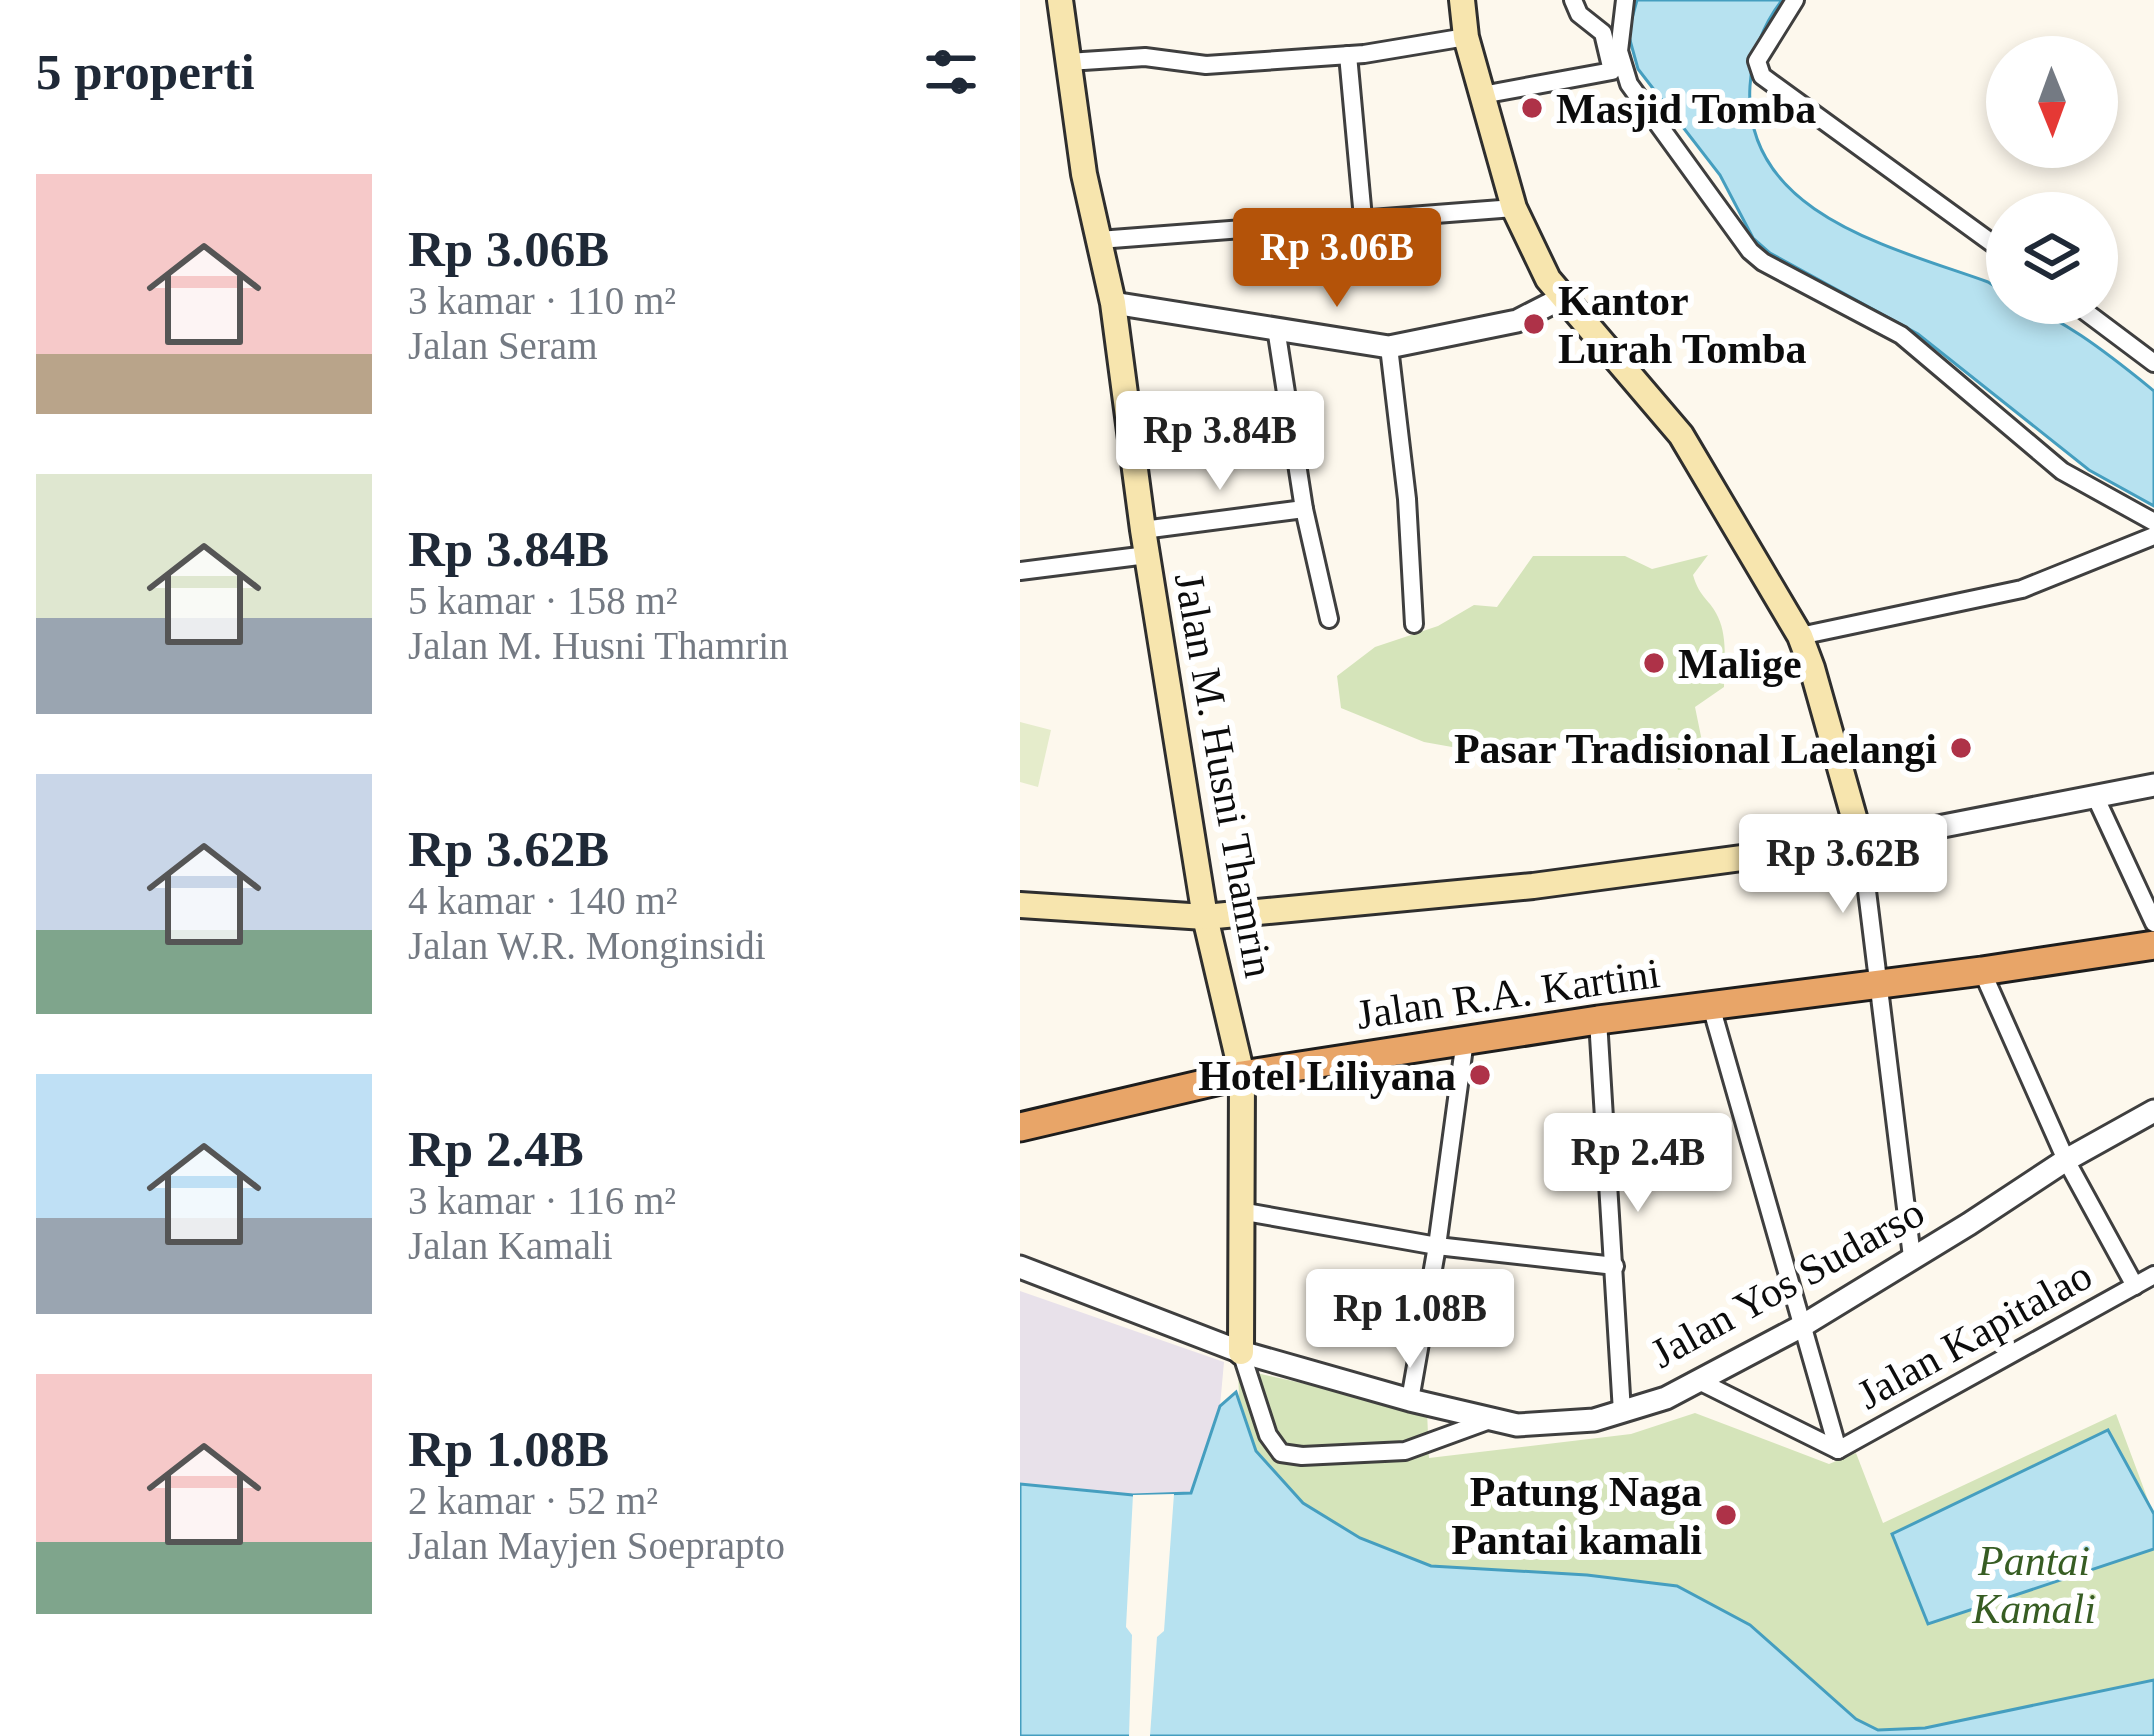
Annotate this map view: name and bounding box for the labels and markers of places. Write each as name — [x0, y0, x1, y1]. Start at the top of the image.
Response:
place label: Masjid Tomba — [1556, 86, 1816, 132]
marker: Masjid Tomba — [1519, 95, 1545, 121]
pin: Rp 3.06B — [1213, 208, 1461, 310]
place label: Kantor Lurah Tomba — [1558, 278, 1807, 372]
marker: Kantor Lurah Tomba — [1521, 311, 1547, 337]
pin: Rp 3.84B — [1096, 391, 1344, 493]
place label: Malige — [1678, 641, 1802, 687]
marker: Malige — [1641, 650, 1667, 676]
place label: Pasar Tradisional Laelangi — [1454, 726, 1937, 772]
marker: Pasar Tradisional Laelangi — [1948, 735, 1974, 761]
pin: Rp 3.62B — [1719, 814, 1967, 916]
place label: Hotel Liliyana — [1198, 1053, 1456, 1099]
marker: Hotel Liliyana — [1467, 1062, 1493, 1088]
pin: Rp 2.4B — [1527, 1113, 1749, 1215]
pin: Rp 1.08B — [1286, 1269, 1534, 1371]
place label: Patung Naga Pantai kamali — [1451, 1469, 1702, 1563]
marker: Patung Naga Pantai kamali — [1713, 1502, 1739, 1528]

